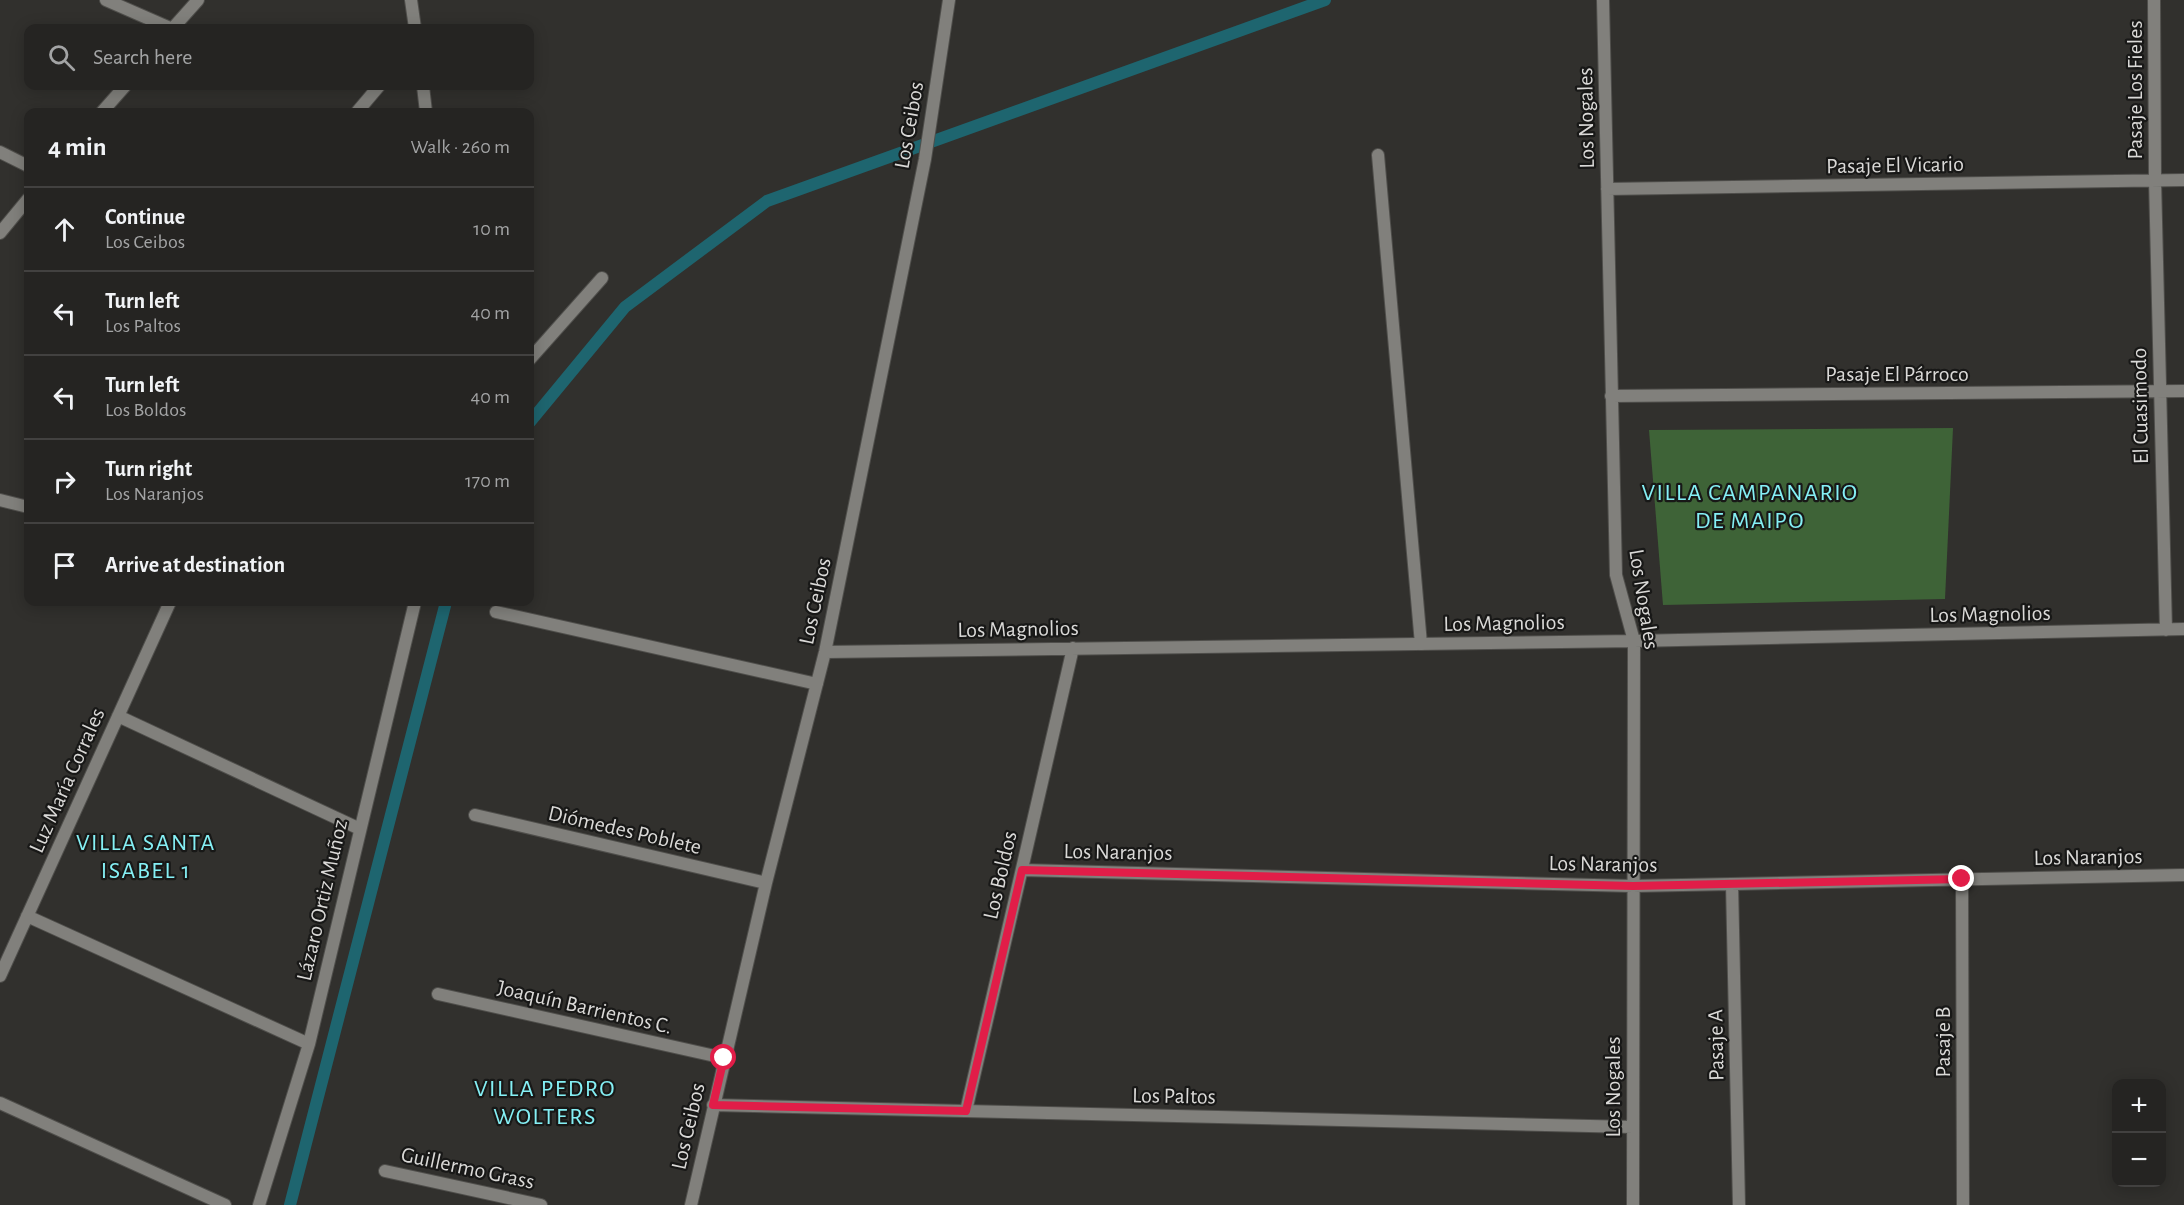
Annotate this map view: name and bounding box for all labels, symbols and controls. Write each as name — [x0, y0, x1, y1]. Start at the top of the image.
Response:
street label: Pasaje Los Fieles — [2124, 20, 2146, 160]
search box — [24, 24, 534, 90]
icon: search — [45, 41, 78, 74]
text: Search here — [93, 46, 192, 68]
street label: Los Nogales — [1574, 67, 1598, 169]
street label: Los Ceibos — [890, 80, 927, 170]
text: 4 min — [48, 134, 107, 160]
text: Walk · 260 m — [410, 137, 510, 157]
street label: Pasaje El Vicario — [1826, 153, 1964, 177]
text: Continue — [105, 206, 185, 228]
icon: ahead — [48, 213, 81, 246]
text: 10 m — [473, 219, 510, 239]
text: Los Ceibos — [105, 232, 185, 252]
text: Turn left — [105, 290, 179, 312]
icon: left — [48, 297, 81, 330]
text: 40 m — [471, 303, 510, 323]
text: Los Paltos — [105, 316, 181, 336]
street label: El Cuasimodo — [2128, 348, 2152, 464]
street label: Pasaje El Párroco — [1825, 363, 1969, 385]
text: Turn left — [105, 374, 179, 396]
icon: left — [48, 381, 81, 414]
text: 40 m — [471, 387, 510, 407]
text: Los Boldos — [105, 400, 186, 420]
text: Turn right — [105, 458, 192, 480]
icon: right — [48, 465, 81, 498]
text: 170 m — [465, 471, 510, 491]
district label: VILLA CAMPANARIO DE MAIPO — [1641, 481, 1859, 533]
text: Los Naranjos — [105, 484, 204, 504]
street label: Los Nogales — [1625, 547, 1663, 651]
icon: arrive — [48, 549, 81, 582]
text: Arrive at destination — [105, 554, 285, 576]
street label: Los Ceibos — [795, 556, 835, 647]
street label: Los Magnolios — [1929, 602, 2051, 626]
street label: Los Magnolios — [1443, 611, 1565, 635]
street label: Los Magnolios — [957, 617, 1079, 641]
street label: Luz María Corrales — [25, 705, 109, 856]
street label: Diómedes Poblete — [546, 802, 703, 858]
street label: Lázaro Ortiz Muñoz — [293, 817, 351, 983]
street label: Los Boldos — [979, 829, 1021, 921]
district label: VILLA SANTA ISABEL 1 — [76, 831, 216, 883]
street label: Los Naranjos — [1063, 840, 1173, 864]
street label: Los Naranjos — [2033, 845, 2143, 869]
street label: Los Naranjos — [1548, 852, 1658, 876]
route end — [1948, 865, 1974, 891]
street label: Joaquín Barrientos C. — [495, 976, 674, 1038]
street label: Pasaje B — [1932, 1007, 1954, 1077]
street label: Pasaje A — [1704, 1009, 1728, 1081]
street label: Los Nogales — [1602, 1036, 1624, 1138]
route start — [710, 1044, 736, 1070]
district label: VILLA PEDRO WOLTERS — [474, 1077, 616, 1129]
map controls — [2112, 1079, 2166, 1187]
button: + — [2112, 1079, 2166, 1133]
street label: Los Ceibos — [667, 1081, 709, 1172]
street label: Los Paltos — [1132, 1084, 1216, 1108]
button: − — [2112, 1133, 2166, 1187]
street label: Guillermo Grass — [399, 1143, 536, 1193]

